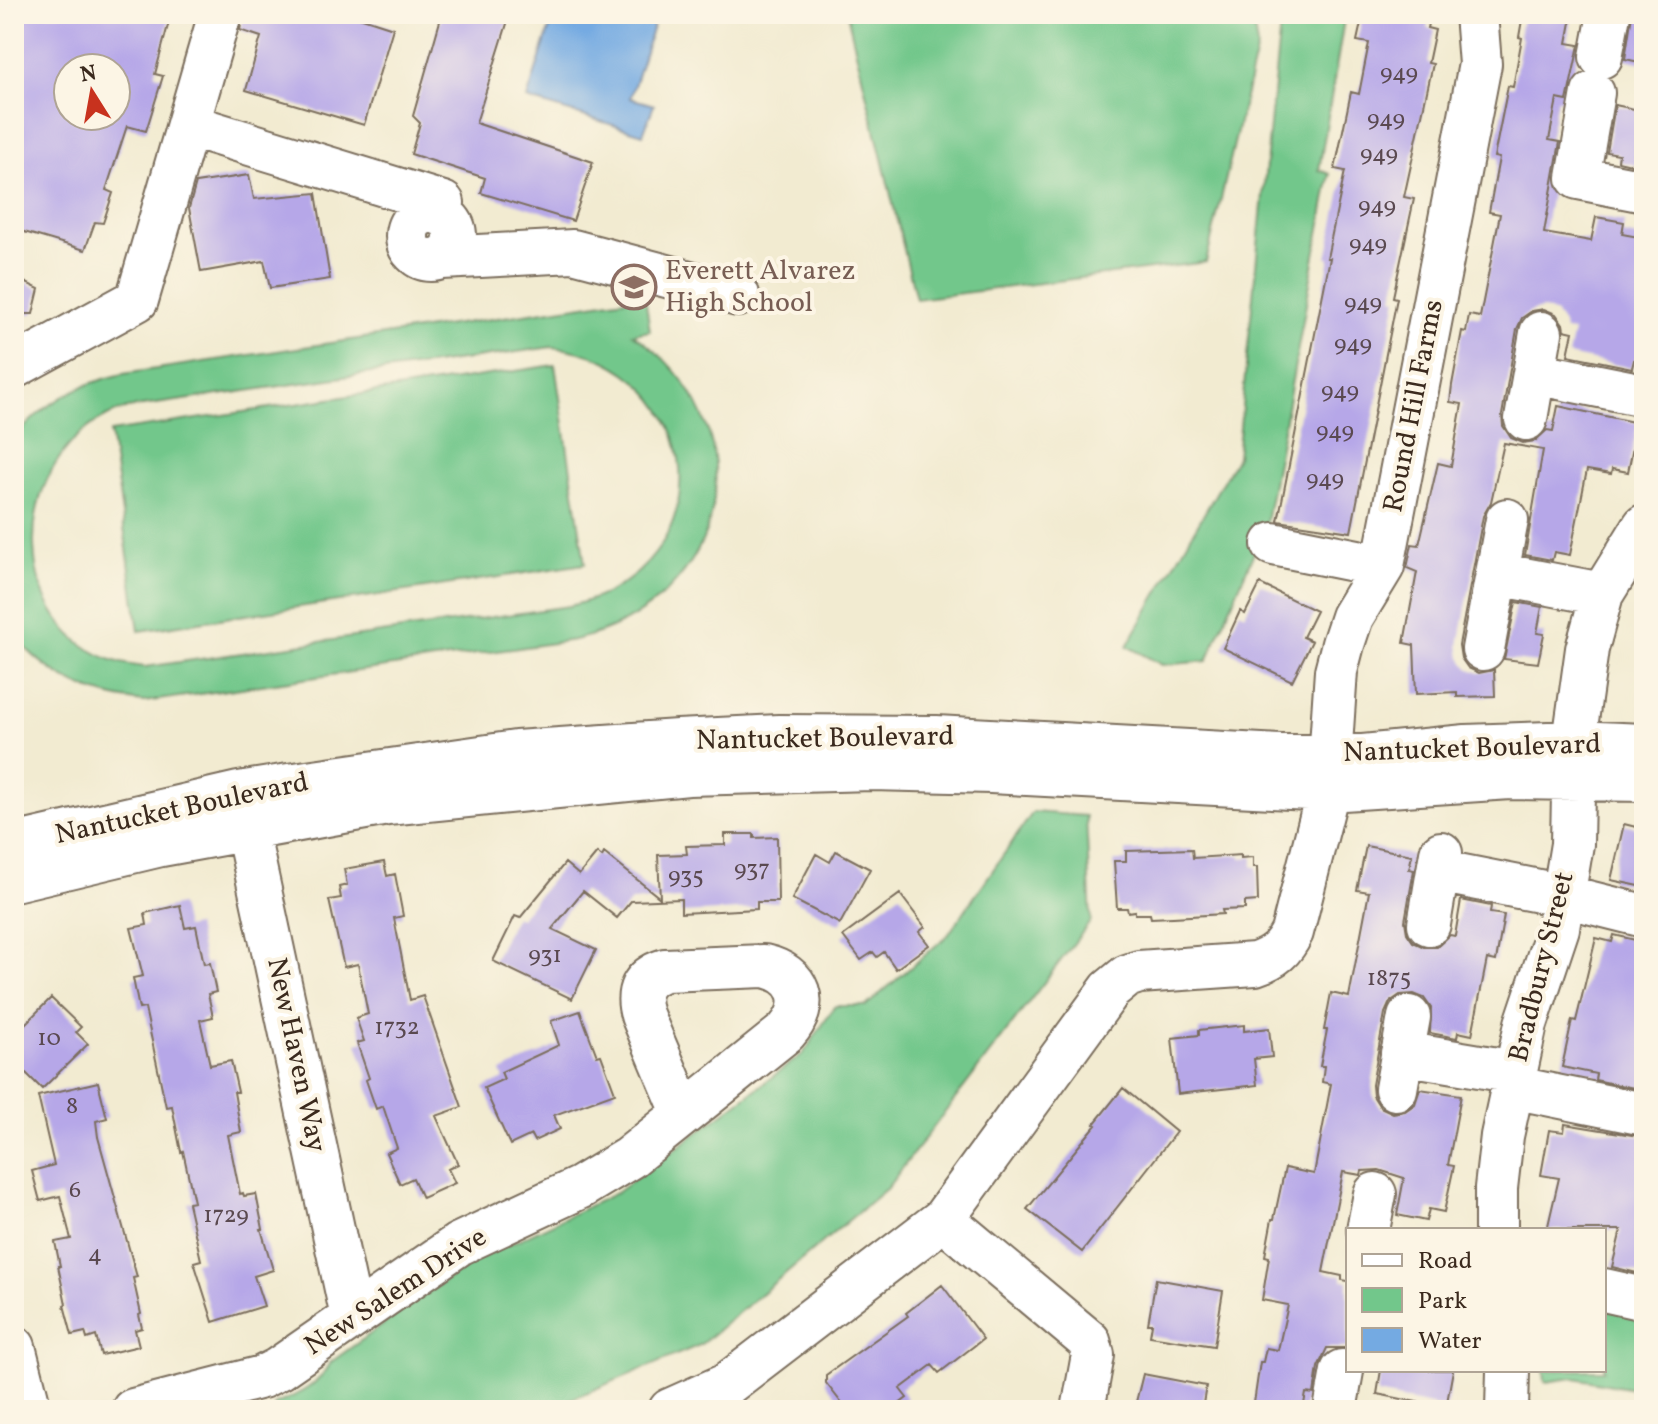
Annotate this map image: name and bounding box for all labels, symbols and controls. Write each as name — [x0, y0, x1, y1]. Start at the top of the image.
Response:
north arrow — [52, 52, 132, 132]
house number: 949 — [1380, 57, 1418, 91]
text: N — [78, 58, 99, 92]
house number: 949 — [1367, 103, 1405, 137]
house number: 949 — [1360, 138, 1398, 172]
house number: 949 — [1358, 190, 1396, 224]
house number: 949 — [1349, 228, 1387, 262]
place label: Everett Alvarez High School — [665, 252, 855, 323]
school or university icon: Everett Alvarez High School — [610, 263, 658, 311]
house number: 949 — [1344, 287, 1382, 321]
street label: Round Hill Farms — [1374, 296, 1454, 516]
house number: 949 — [1334, 328, 1372, 362]
house number: 949 — [1321, 375, 1359, 409]
house number: 949 — [1316, 415, 1354, 449]
house number: 949 — [1306, 463, 1344, 497]
street label: Nantucket Boulevard — [696, 717, 954, 761]
street label: Nantucket Boulevard — [1342, 725, 1602, 773]
street label: Nantucket Boulevard — [52, 763, 312, 855]
house number: 937 — [734, 853, 770, 887]
house number: 935 — [668, 860, 704, 894]
street label: Bradbury Street — [1499, 868, 1585, 1066]
house number: 931 — [528, 939, 562, 973]
street label: New Haven Way — [256, 954, 336, 1156]
house number: 1875 — [1367, 962, 1411, 996]
house number: 1732 — [374, 1011, 420, 1045]
house number: 10 — [37, 1022, 61, 1056]
house number: 8 — [66, 1090, 78, 1124]
house number: 6 — [69, 1174, 81, 1208]
house number: 1729 — [203, 1199, 249, 1233]
street label: New Salem Drive — [297, 1218, 495, 1366]
legend — [1346, 1228, 1606, 1372]
house number: 4 — [88, 1238, 102, 1272]
text: Road — [1418, 1245, 1472, 1279]
text: Park — [1418, 1285, 1467, 1319]
text: Water — [1418, 1325, 1482, 1359]

